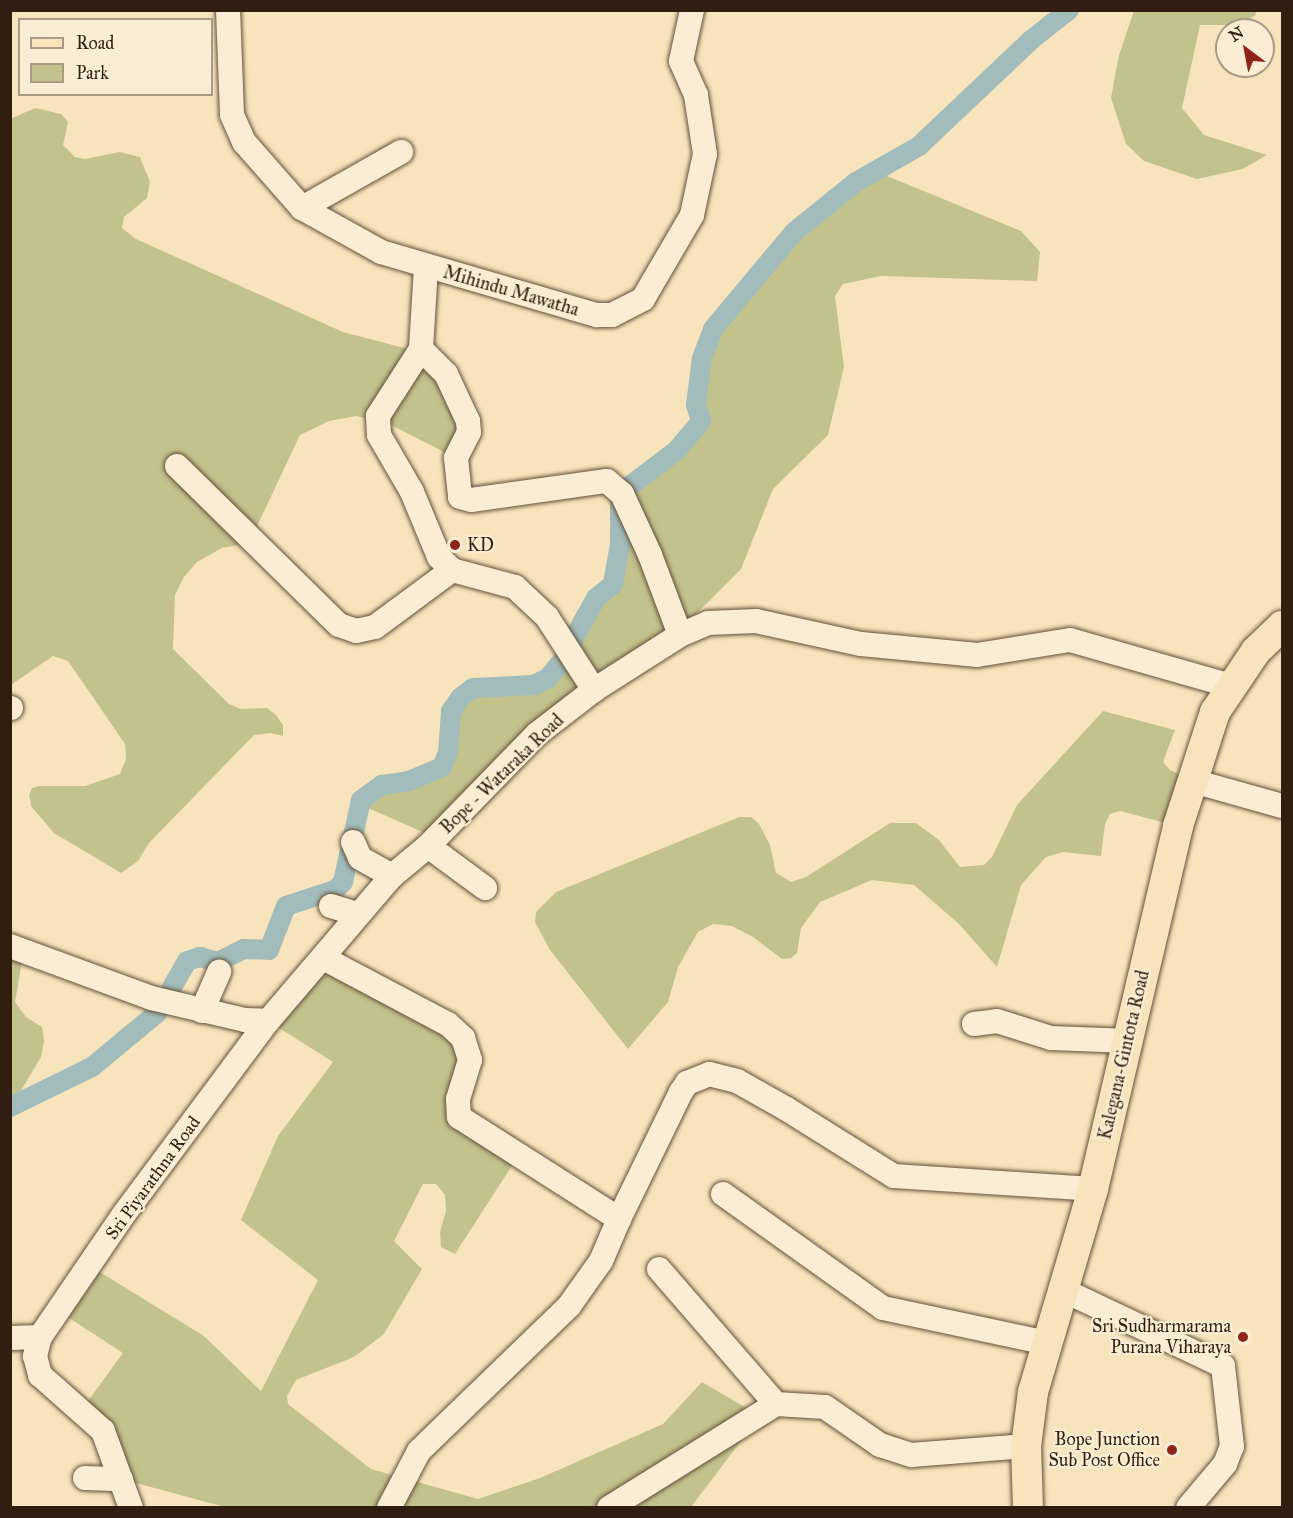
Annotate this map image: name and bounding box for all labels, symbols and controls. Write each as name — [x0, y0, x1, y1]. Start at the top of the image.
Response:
legend — [18, 18, 213, 96]
north arrow — [1215, 18, 1275, 78]
text: N — [1225, 22, 1247, 46]
text: Road — [76, 32, 114, 54]
text: Park — [76, 62, 109, 84]
street label: Mihindu Mawatha — [441, 261, 581, 321]
place label: KD — [467, 534, 494, 556]
marker: KD — [448, 538, 462, 552]
street label: Bope - Wataraka Road — [436, 710, 568, 838]
street label: Kalegana-Gintota Road — [1094, 968, 1154, 1142]
street label: Sri Piyarathna Road — [101, 1112, 205, 1244]
place label: Sri Sudharmarama Purana Viharaya — [1092, 1316, 1231, 1358]
marker: Sri Sudharmarama Purana Viharaya — [1236, 1330, 1250, 1344]
place label: Bope Junction Sub Post Office — [1048, 1429, 1160, 1472]
marker: Bope Junction Sub Post Office — [1165, 1443, 1179, 1457]

